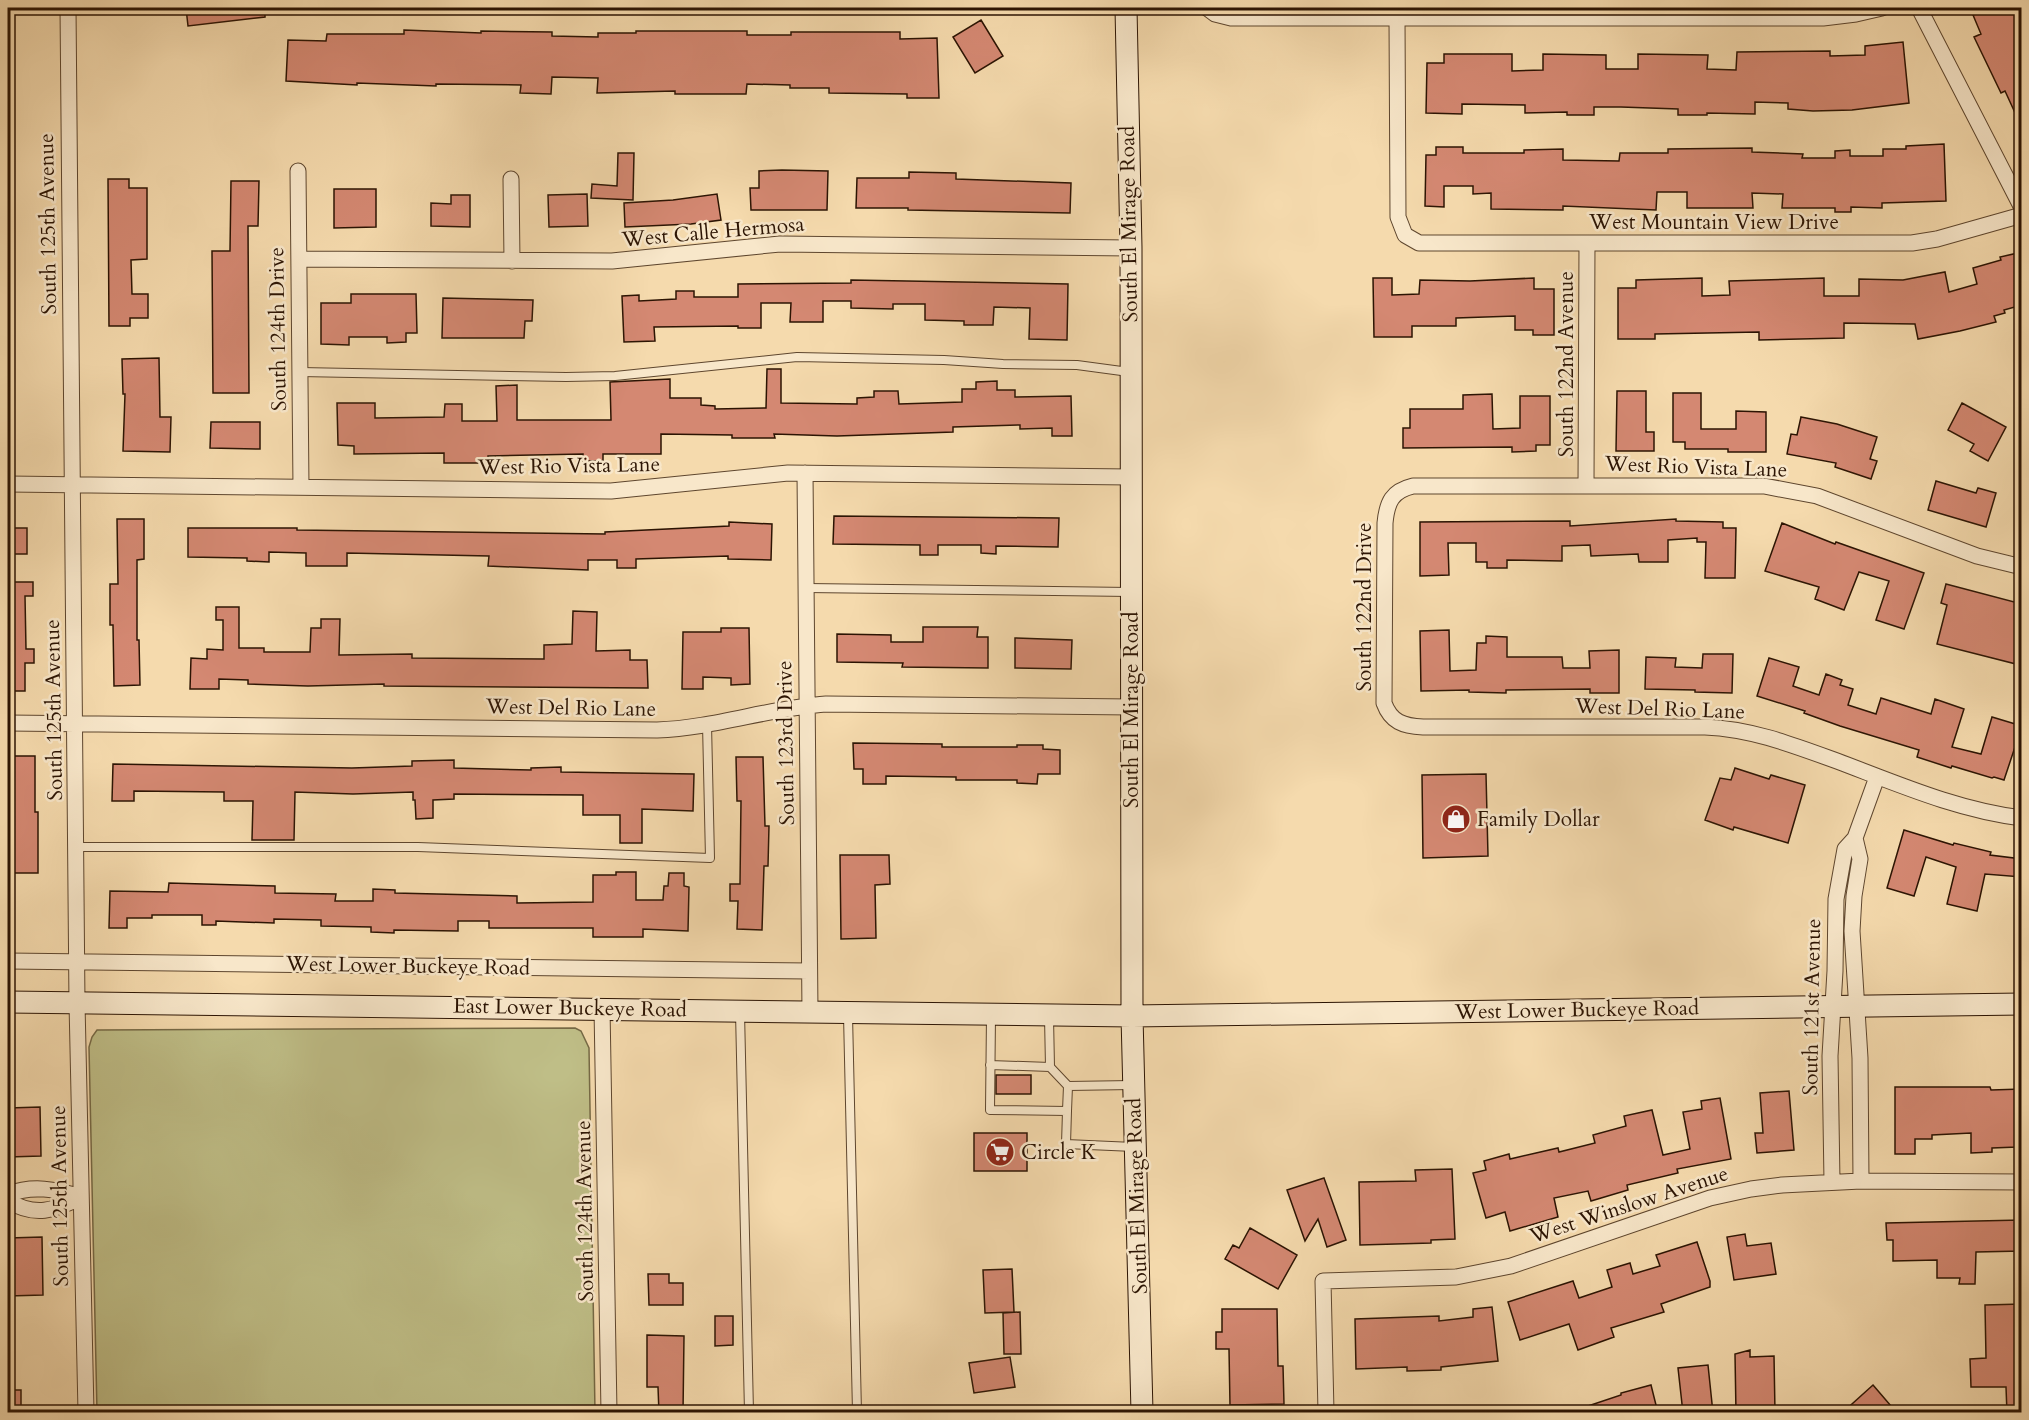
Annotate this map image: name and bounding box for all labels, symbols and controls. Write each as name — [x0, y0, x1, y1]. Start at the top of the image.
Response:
street label: South El Mirage Road — [1113, 125, 1145, 323]
street label: South 125th Avenue — [32, 133, 64, 315]
street label: West Mountain View Drive — [1588, 208, 1839, 237]
street label: West Calle Hermosa — [620, 210, 805, 255]
street label: South 124th Drive — [262, 247, 294, 411]
street label: South 122nd Avenue — [1552, 271, 1581, 457]
street label: West Rio Vista Lane — [1603, 449, 1788, 485]
street label: West Rio Vista Lane — [477, 450, 660, 482]
street label: South 122nd Drive — [1350, 522, 1379, 692]
street label: South El Mirage Road — [1117, 612, 1146, 808]
street label: South 125th Avenue — [38, 619, 70, 801]
street label: South 123rd Drive — [770, 660, 802, 826]
street label: West Del Rio Lane — [485, 692, 656, 724]
street label: West Del Rio Lane — [1573, 692, 1746, 726]
shop icon: Family Dollar — [1440, 803, 1472, 835]
place label: Family Dollar — [1477, 805, 1600, 834]
street label: South 121st Avenue — [1796, 918, 1828, 1096]
street label: West Lower Buckeye Road — [285, 949, 530, 983]
street label: East Lower Buckeye Road — [453, 991, 687, 1025]
street label: West Lower Buckeye Road — [1454, 993, 1699, 1027]
street label: South El Mirage Road — [1119, 1097, 1155, 1295]
street label: South 125th Avenue — [44, 1105, 76, 1287]
street label: South 124th Avenue — [569, 1120, 601, 1302]
supermarket icon: Circle K — [984, 1136, 1016, 1168]
place label: Circle K — [1021, 1138, 1097, 1167]
street label: West Winslow Avenue — [1525, 1159, 1732, 1251]

